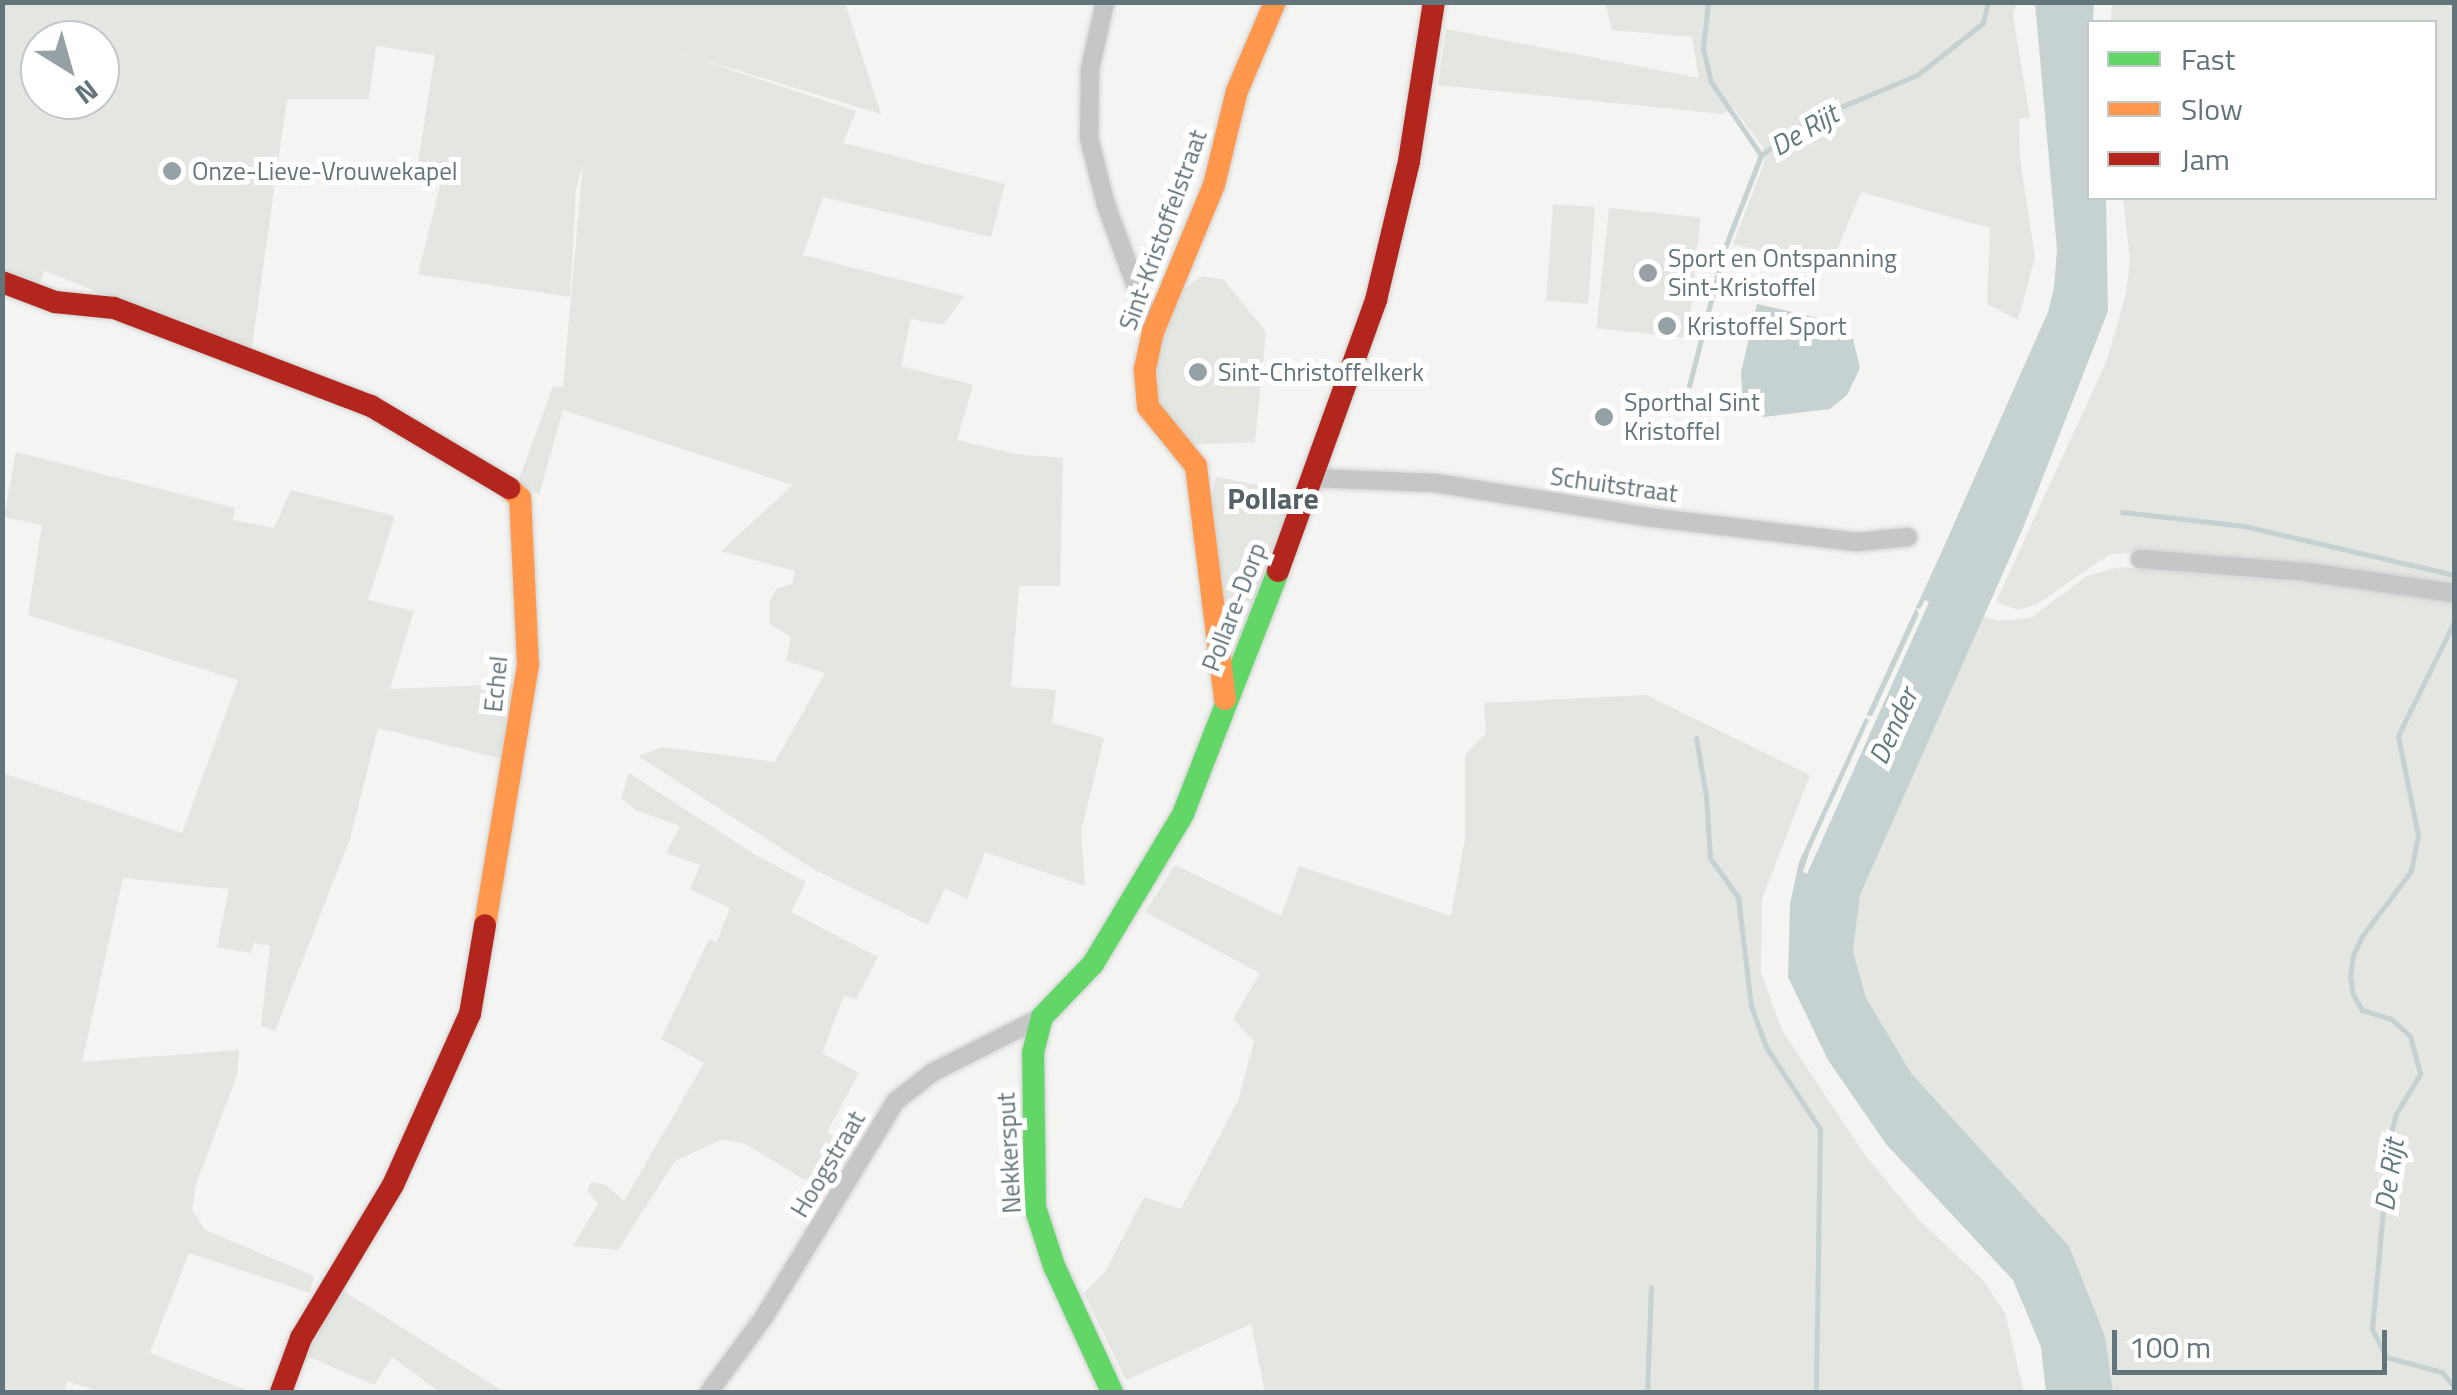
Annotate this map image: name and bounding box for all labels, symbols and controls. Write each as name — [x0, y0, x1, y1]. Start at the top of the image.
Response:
north arrow — [20, 20, 120, 120]
legend — [2087, 20, 2437, 200]
text: Fast — [2181, 36, 2235, 82]
text: N — [66, 70, 108, 116]
text: Slow — [2181, 86, 2243, 132]
water label: De Rijt — [1764, 97, 1844, 163]
street label: Sint-Kristoffelstraat — [1113, 126, 1213, 334]
text: Jam — [2181, 136, 2230, 182]
place label: Onze-Lieve-Vrouwekapel — [192, 156, 458, 186]
marker: Onze-Lieve-Vrouwekapel — [161, 160, 183, 182]
place label: Sport en Ontspanning Sint-Kristoffel — [1668, 244, 1897, 303]
marker: Sport en Ontspanning Sint-Kristoffel — [1637, 262, 1659, 284]
place label: Kristoffel Sport — [1687, 311, 1846, 341]
marker: Kristoffel Sport — [1656, 315, 1678, 337]
place label: Sint-Christoffelkerk — [1218, 357, 1424, 387]
marker: Sint-Christoffelkerk — [1187, 361, 1209, 383]
place label: Sporthal Sint Kristoffel — [1624, 388, 1760, 447]
marker: Sporthal Sint Kristoffel — [1593, 406, 1615, 428]
street label: Schuitstraat — [1548, 461, 1680, 509]
district label: Pollare — [1227, 480, 1319, 516]
street label: Pollare-Dorp — [1196, 539, 1272, 675]
street label: Echel — [478, 654, 514, 714]
water label: Dender — [1861, 683, 1925, 769]
street label: Nekkersput — [991, 1092, 1027, 1214]
street label: Hoogstraat — [785, 1105, 871, 1223]
water label: De Rijt — [2367, 1137, 2411, 1213]
scale bar — [2117, 1310, 2392, 1372]
text: 100 m — [2129, 1324, 2211, 1370]

